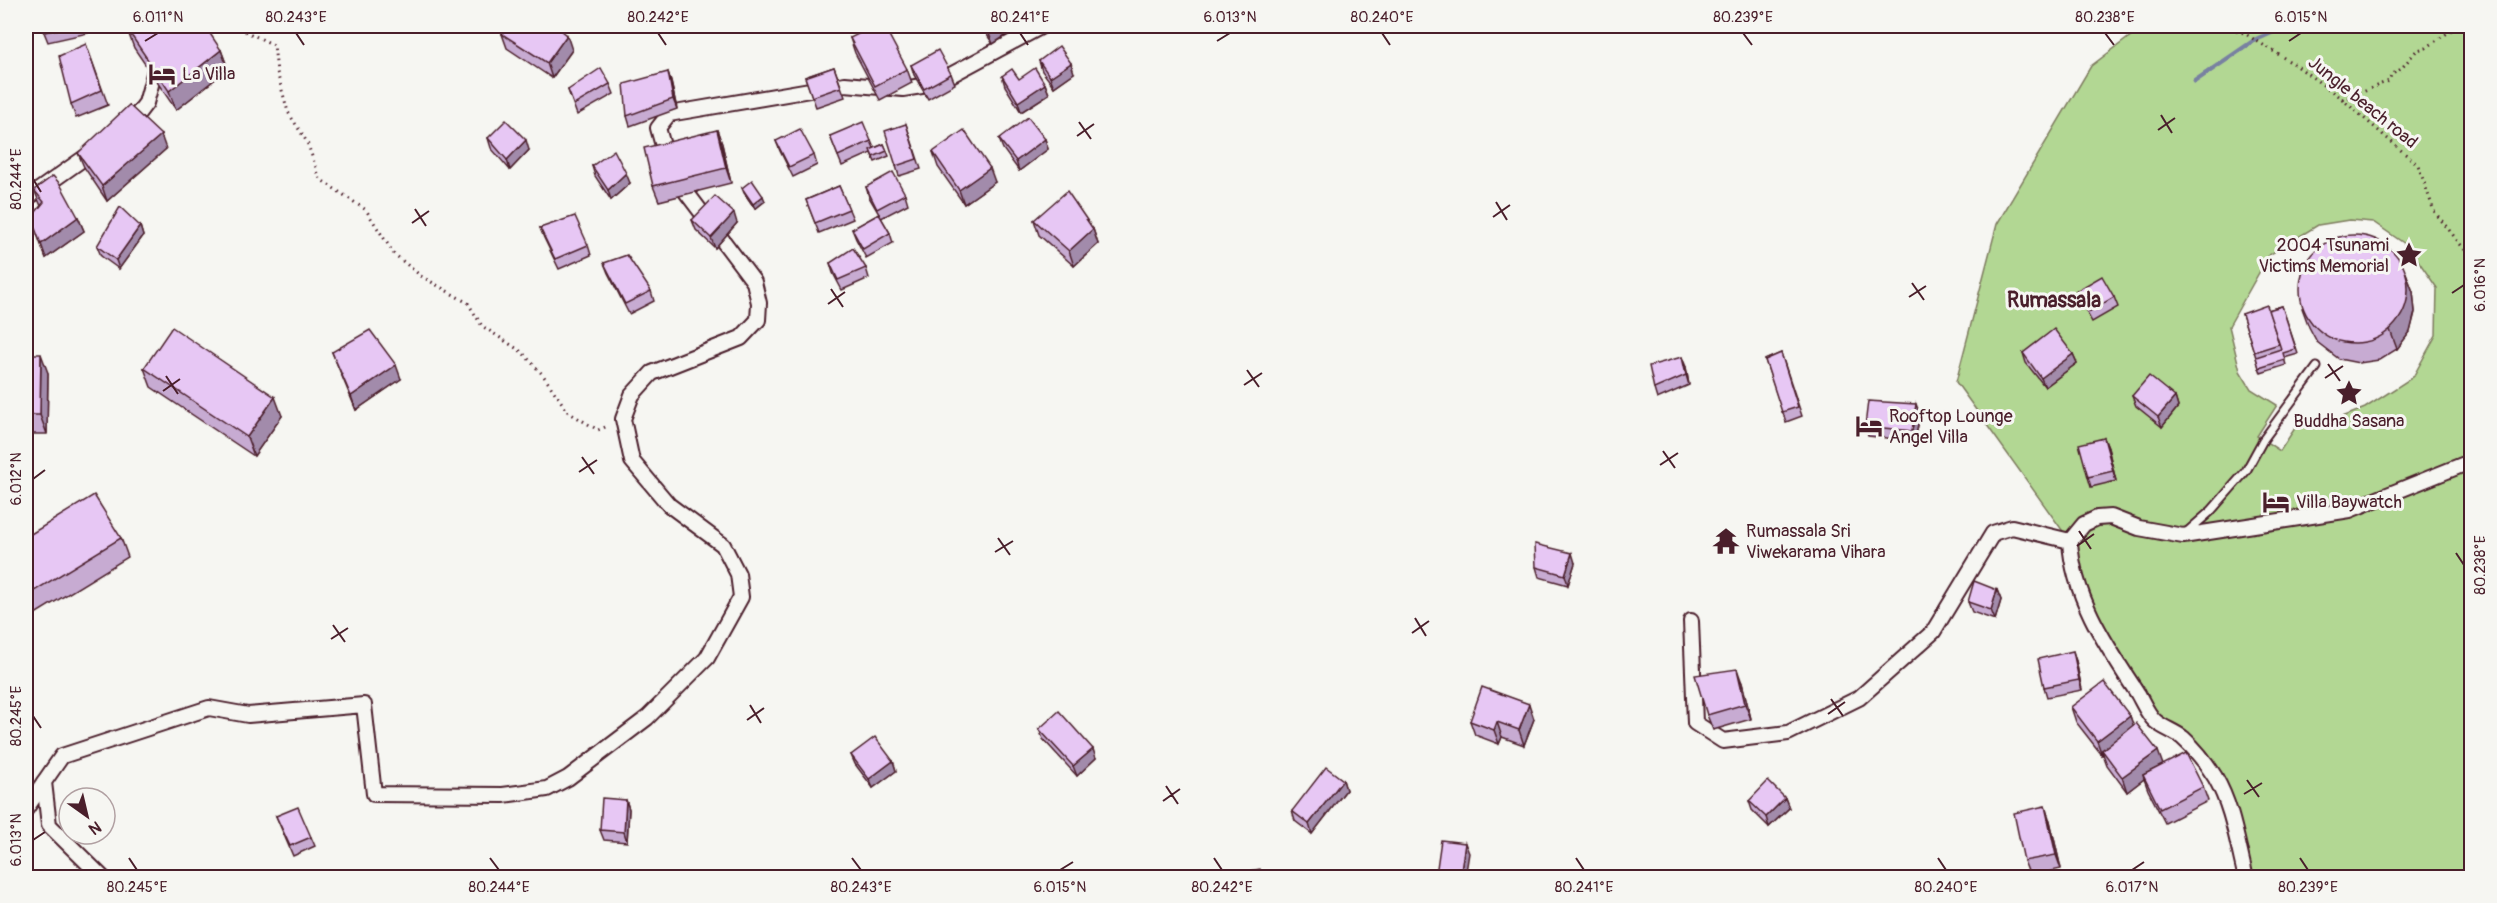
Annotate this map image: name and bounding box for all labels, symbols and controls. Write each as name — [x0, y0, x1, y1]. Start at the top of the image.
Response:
text: 6.011°N — [133, 8, 183, 27]
text: 80.243°E — [266, 8, 327, 27]
text: 80.242°E — [628, 8, 689, 27]
text: 80.241°E — [991, 8, 1049, 27]
text: 6.013°N — [1203, 8, 1257, 27]
text: 80.240°E — [1351, 8, 1414, 27]
text: 80.239°E — [1713, 8, 1773, 27]
text: 80.238°E — [2075, 8, 2135, 27]
text: 6.015°N — [2275, 8, 2327, 27]
street label: Jungle beach road — [2303, 51, 2422, 154]
hotel icon: La Villa — [147, 59, 177, 89]
place label: La Villa — [182, 63, 235, 86]
text: 80.244°E — [7, 148, 26, 210]
place label: 2004 Tsunami Victims Memorial — [2259, 234, 2389, 278]
place icon: 2004 Tsunami Victims Memorial — [2394, 240, 2424, 270]
text: 6.016°N — [2471, 258, 2490, 312]
district label: Rumassala — [2007, 287, 2101, 314]
place icon: Buddha Sasana — [2334, 378, 2364, 408]
place label: Rooftop Lounge Angel Villa — [1889, 405, 2013, 449]
place label: Buddha Sasana — [2294, 410, 2404, 433]
hotel icon: Rooftop Lounge Angel Villa — [1854, 411, 1884, 441]
text: 6.012°N — [7, 452, 26, 506]
hotel icon: Villa Baywatch — [2261, 487, 2291, 517]
place label: Villa Baywatch — [2296, 491, 2402, 514]
place label: Rumassala Sri Viwekarama Vihara — [1746, 520, 1886, 564]
temple icon: Rumassala Sri Viwekarama Vihara — [1711, 526, 1741, 556]
text: 80.238°E — [2471, 535, 2490, 595]
text: 80.245°E — [7, 685, 26, 746]
north arrow — [57, 786, 117, 846]
text: 6.013°N — [7, 813, 26, 867]
text: N — [85, 816, 105, 839]
text: 80.245°E — [107, 878, 168, 897]
text: 80.244°E — [468, 878, 530, 897]
text: 80.243°E — [831, 878, 892, 897]
text: 6.015°N — [1034, 878, 1086, 897]
text: 80.242°E — [1192, 878, 1253, 897]
text: 80.241°E — [1555, 878, 1613, 897]
text: 80.240°E — [1915, 878, 1978, 897]
text: 6.017°N — [2106, 878, 2158, 897]
text: 80.239°E — [2278, 878, 2338, 897]

